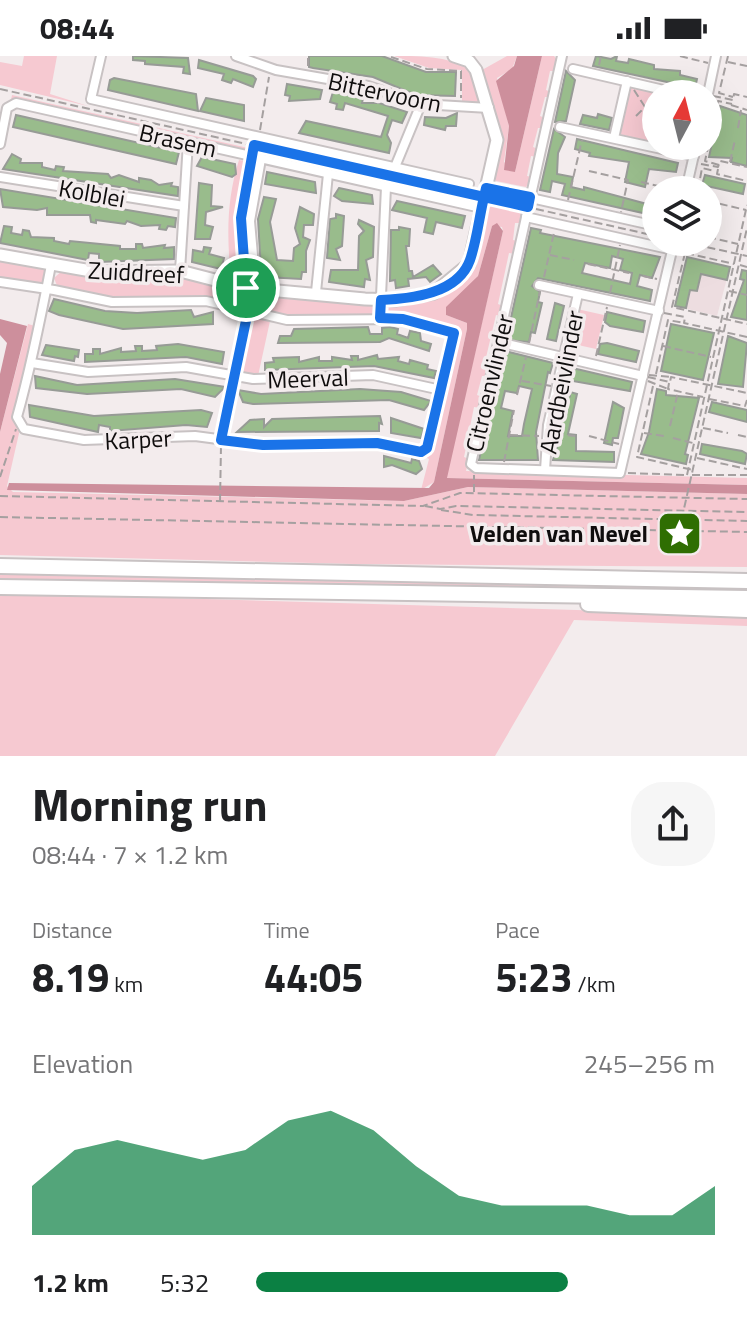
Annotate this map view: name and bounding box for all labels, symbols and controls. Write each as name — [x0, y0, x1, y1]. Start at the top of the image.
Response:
text: 08:44 — [40, 5, 115, 51]
street label: Bittervoorn — [325, 62, 445, 122]
north arrow — [642, 80, 722, 160]
map controls — [642, 80, 722, 256]
street label: Brasem — [136, 114, 220, 166]
street label: Kolblei — [56, 169, 128, 217]
button: layers — [642, 176, 722, 256]
street label: Zuiddreef — [87, 252, 185, 292]
pin — [212, 254, 280, 322]
icon: arrive — [224, 266, 268, 310]
street label: Aardbeivlinder — [529, 307, 593, 457]
street label: Citroenvlinder — [456, 310, 522, 456]
street label: Meerval — [267, 359, 349, 397]
street label: Karper — [104, 419, 172, 459]
place icon: Velden van Nevel — [655, 509, 703, 557]
place label: Velden van Nevel — [470, 515, 648, 551]
text: Morning run — [32, 771, 268, 838]
button: share — [631, 782, 715, 866]
text: 08:44 · 7 × 1.2 km — [32, 835, 228, 874]
text: Distance — [32, 913, 112, 947]
text: Time — [264, 913, 310, 947]
text: Pace — [495, 913, 540, 947]
text: 8.19 — [32, 947, 109, 1008]
text: 44:05 — [264, 947, 364, 1008]
text: 5:23 — [495, 947, 573, 1008]
text: km — [109, 967, 143, 1001]
text: /km — [573, 967, 616, 1001]
text: Elevation — [32, 1044, 133, 1083]
text: 245–256 m — [584, 1044, 715, 1083]
text: 1.2 km — [32, 1263, 109, 1302]
text: 5:32 — [160, 1263, 209, 1302]

